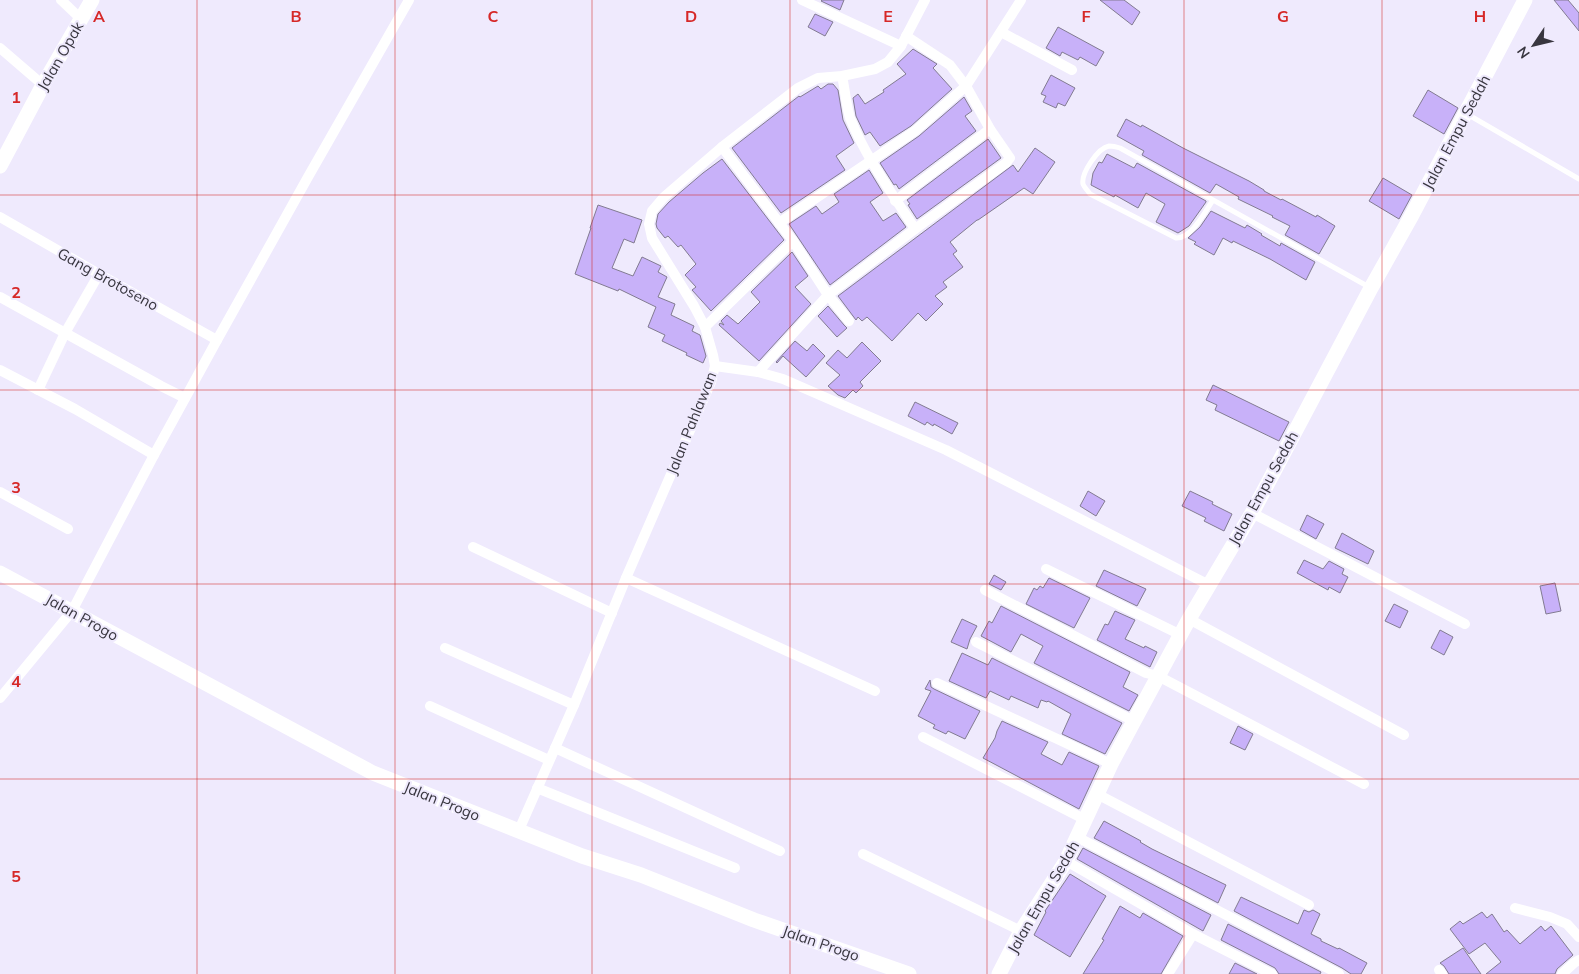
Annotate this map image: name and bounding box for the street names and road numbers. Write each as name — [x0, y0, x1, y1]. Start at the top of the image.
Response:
street label: Jalan Opak — [33, 18, 87, 94]
street label: Jalan Empu Sedah — [1418, 71, 1494, 193]
street label: Gang Brotoseno — [54, 243, 162, 315]
street label: Jalan Pahlawan — [662, 369, 720, 477]
street label: Jalan Empu Sedah — [1224, 428, 1302, 548]
street label: Jalan Progo — [42, 589, 122, 645]
street label: Jalan Progo — [401, 777, 483, 825]
street label: Jalan Empu Sedah — [1003, 837, 1083, 957]
street label: Jalan Progo — [780, 921, 862, 965]

